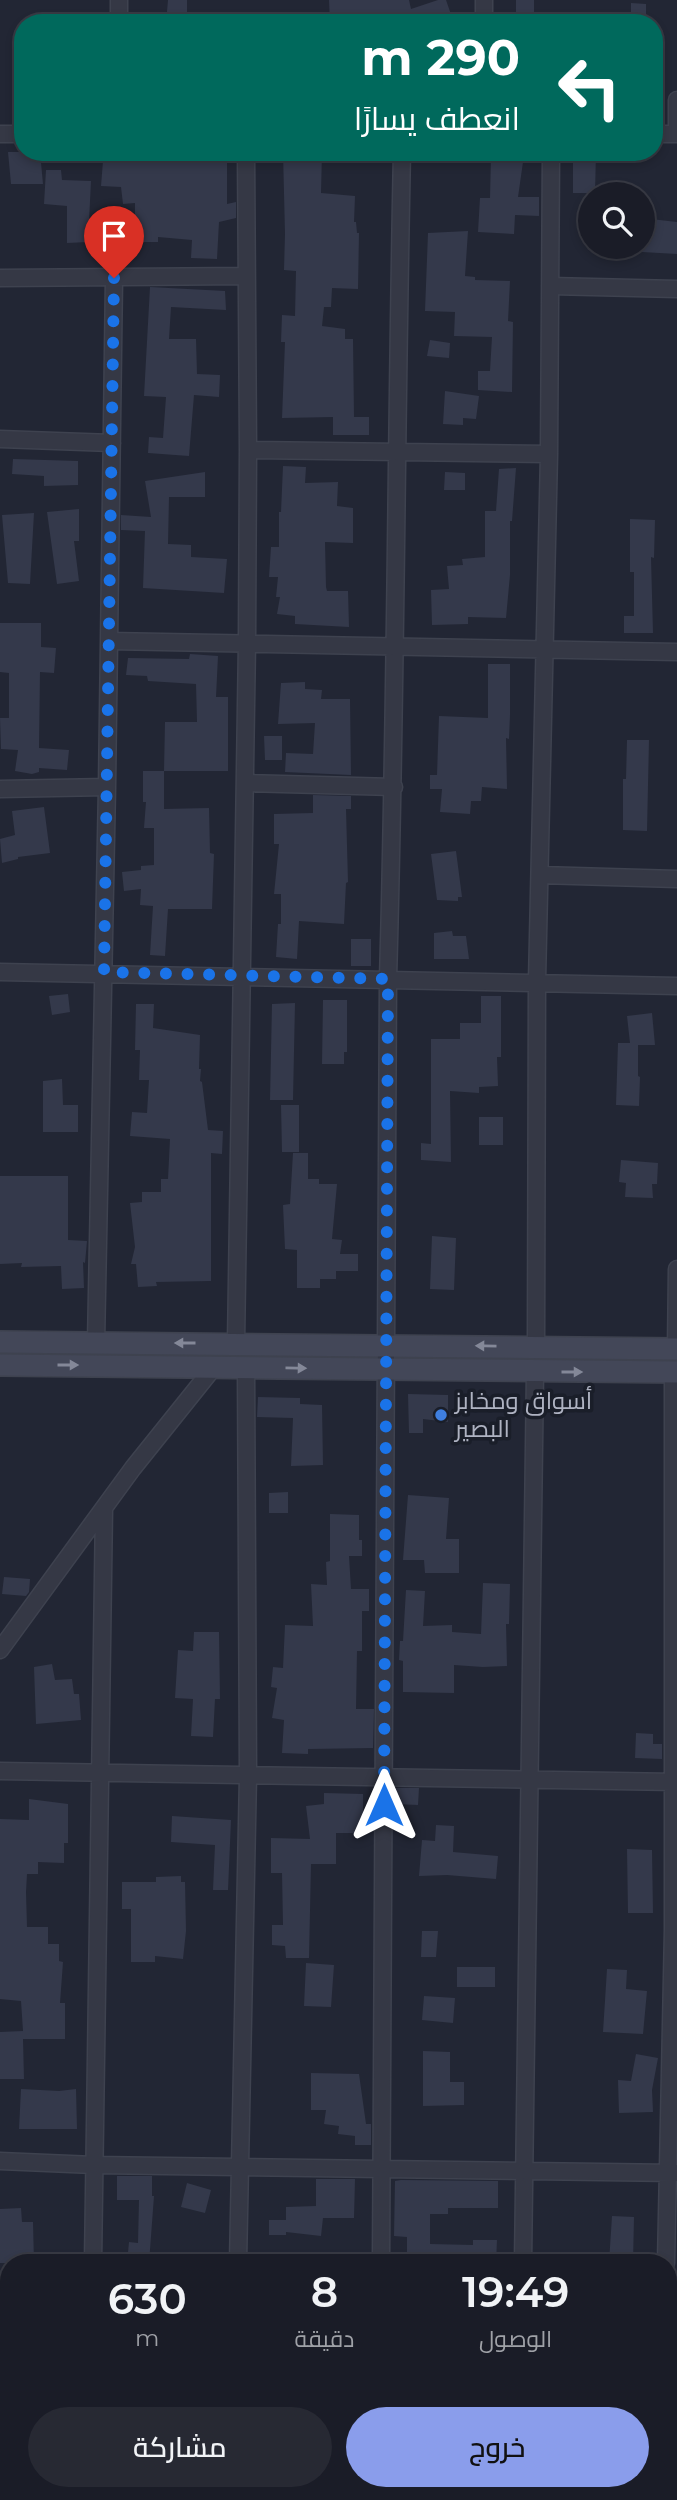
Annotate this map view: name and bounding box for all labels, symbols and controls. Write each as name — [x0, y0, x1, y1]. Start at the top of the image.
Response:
text: 290 m — [361, 28, 520, 87]
icon: left — [544, 42, 635, 133]
text: انعطف يسارًا — [354, 99, 520, 138]
map controls — [578, 182, 655, 259]
button: search — [578, 182, 655, 259]
pin — [84, 206, 144, 278]
icon: arrive — [95, 217, 133, 255]
one-way arrow — [174, 1337, 196, 1349]
one-way arrow — [475, 1341, 497, 1352]
one-way arrow — [57, 1359, 79, 1371]
one-way arrow — [285, 1362, 307, 1374]
one-way arrow — [561, 1366, 583, 1378]
place label: أسواق ومخابز البصير — [453, 1385, 592, 1443]
marker: أسواق ومخابز البصير — [433, 1407, 449, 1423]
position arrow — [347, 1768, 421, 1842]
text: 8 — [311, 2266, 338, 2318]
text: 19:49 — [462, 2266, 569, 2318]
text: 630 — [108, 2273, 187, 2325]
text: m — [135, 2324, 159, 2352]
text: دقيقة — [295, 2325, 354, 2353]
text: الوصول — [479, 2325, 552, 2353]
button: مشاركة — [28, 2407, 332, 2487]
button: خروج — [346, 2407, 649, 2487]

